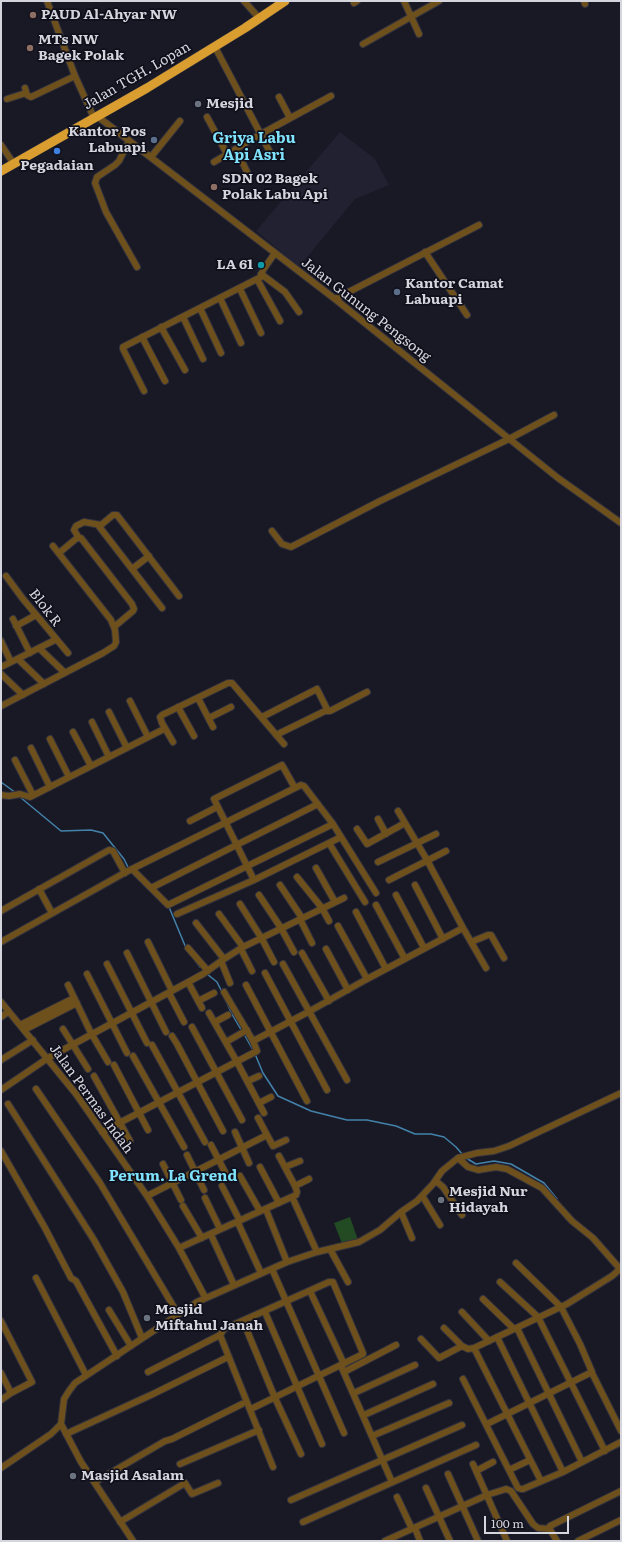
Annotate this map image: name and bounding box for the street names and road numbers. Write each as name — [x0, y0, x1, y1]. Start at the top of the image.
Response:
street label: Jalan TGH. Lopan — [80, 38, 194, 114]
street label: Jalan Gunung Pengsong — [298, 254, 434, 366]
street label: Blok R — [25, 586, 65, 630]
street label: Jalan Permas Indah — [46, 1041, 136, 1157]

